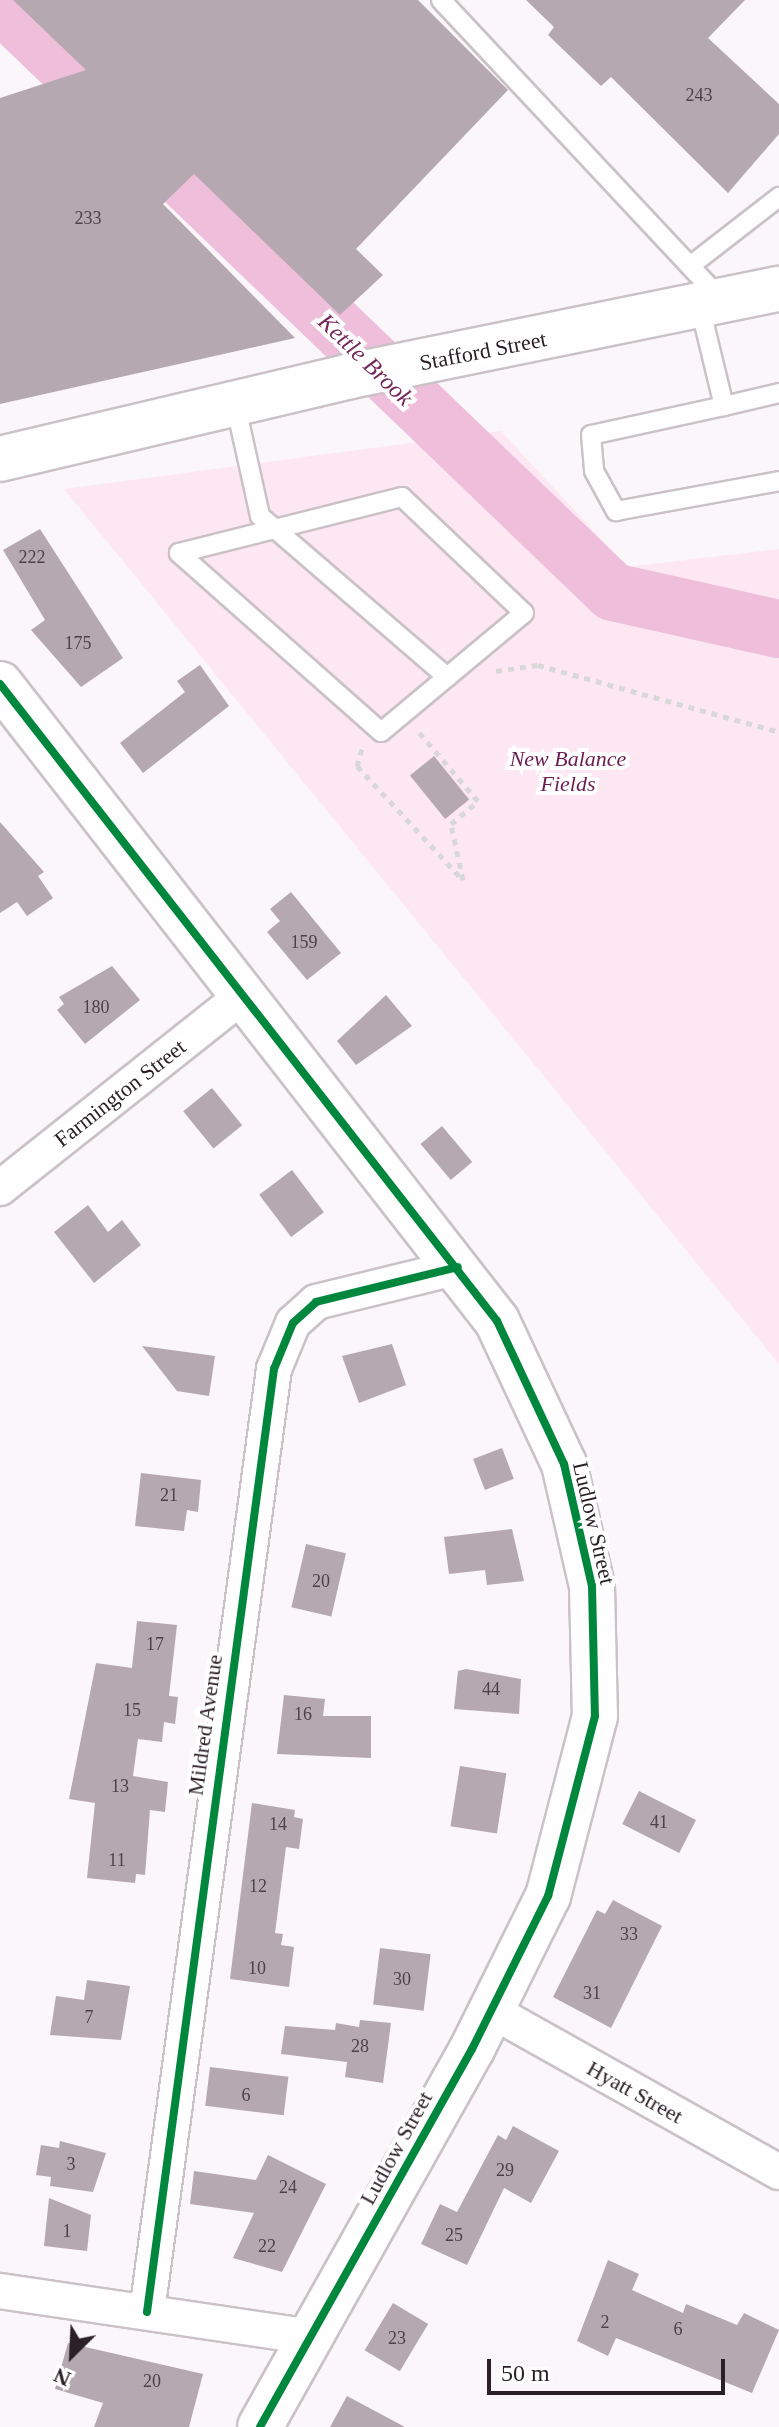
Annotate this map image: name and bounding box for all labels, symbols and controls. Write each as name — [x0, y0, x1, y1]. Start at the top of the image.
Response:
house number: 243 — [686, 84, 712, 106]
house number: 233 — [74, 207, 102, 229]
water label: Kettle Brook — [311, 308, 419, 412]
street label: Stafford Street — [417, 326, 549, 376]
house number: 222 — [18, 546, 46, 568]
house number: 175 — [64, 632, 92, 654]
park label: New Balance Fields — [510, 745, 626, 796]
house number: 159 — [290, 931, 318, 953]
house number: 180 — [82, 996, 110, 1018]
street label: Farmington Street — [49, 1034, 191, 1152]
street label: Ludlow Street — [567, 1459, 621, 1587]
house number: 21 — [160, 1484, 178, 1506]
house number: 20 — [312, 1570, 330, 1592]
house number: 17 — [146, 1633, 164, 1655]
street label: Mildred Avenue — [182, 1652, 228, 1798]
house number: 44 — [482, 1678, 500, 1700]
house number: 15 — [123, 1699, 141, 1721]
house number: 16 — [294, 1703, 312, 1725]
house number: 13 — [111, 1775, 129, 1797]
house number: 41 — [650, 1811, 668, 1833]
house number: 14 — [269, 1813, 287, 1835]
house number: 11 — [108, 1849, 126, 1871]
house number: 12 — [249, 1875, 267, 1897]
house number: 33 — [620, 1923, 638, 1945]
house number: 10 — [248, 1957, 266, 1979]
house number: 30 — [393, 1968, 411, 1990]
house number: 31 — [583, 1982, 601, 2004]
house number: 7 — [84, 2006, 94, 2028]
house number: 28 — [351, 2035, 369, 2057]
street label: Hyatt Street — [582, 2055, 688, 2129]
house number: 6 — [242, 2084, 250, 2106]
street label: Ludlow Street — [354, 2087, 438, 2209]
house number: 3 — [66, 2153, 76, 2175]
house number: 29 — [496, 2159, 514, 2181]
house number: 24 — [279, 2176, 297, 2198]
house number: 1 — [62, 2220, 72, 2242]
house number: 25 — [445, 2224, 463, 2246]
house number: 22 — [258, 2235, 276, 2257]
house number: 2 — [600, 2311, 610, 2333]
north arrow — [32, 2315, 112, 2395]
house number: 6 — [674, 2318, 682, 2340]
house number: 23 — [388, 2327, 406, 2349]
scale bar — [491, 2343, 729, 2393]
text: 50 m — [501, 2360, 550, 2386]
text: N — [50, 2363, 74, 2392]
house number: 20 — [143, 2370, 161, 2392]

